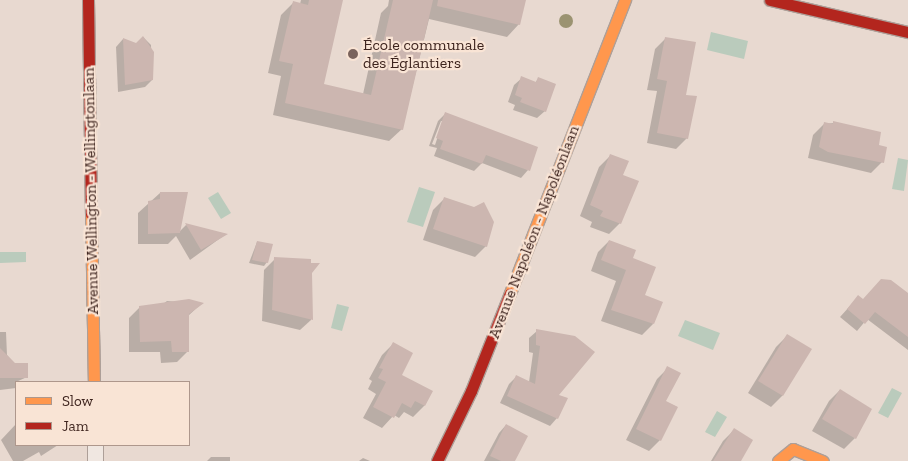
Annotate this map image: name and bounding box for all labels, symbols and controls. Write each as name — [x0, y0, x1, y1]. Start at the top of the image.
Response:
place label: École communale des Églantiers — [363, 35, 484, 73]
marker: École communale des Églantiers — [347, 48, 359, 60]
street label: Avenue Wellington - Wellingtonlaan — [79, 67, 103, 315]
street label: Avenue Napoléon - Napoléonlaan — [484, 123, 584, 341]
legend — [15, 381, 190, 446]
text: Slow — [62, 392, 93, 410]
text: Jam — [62, 417, 89, 435]

